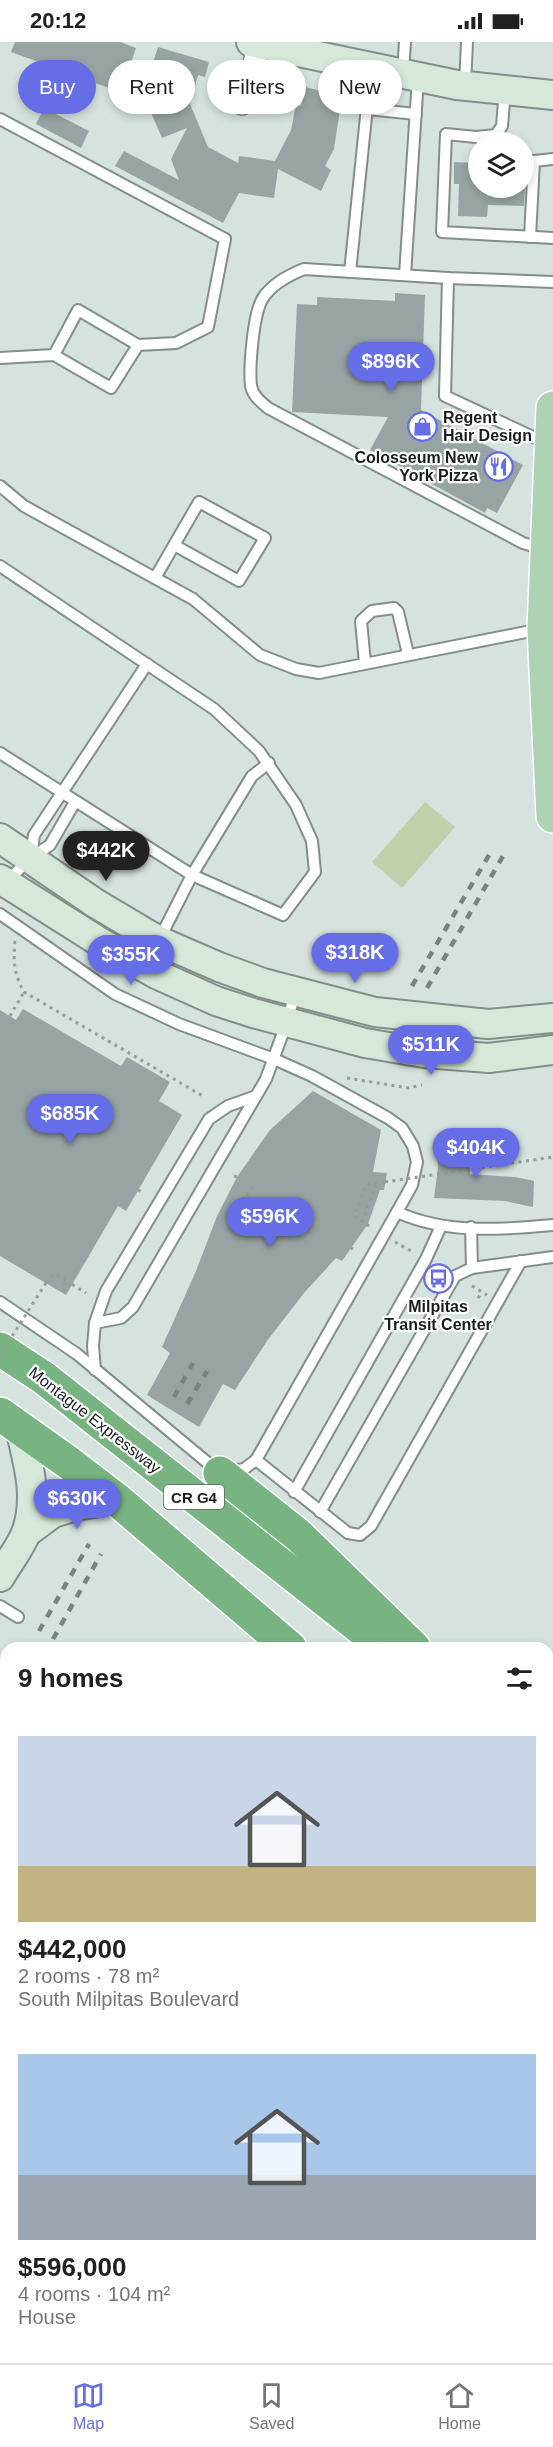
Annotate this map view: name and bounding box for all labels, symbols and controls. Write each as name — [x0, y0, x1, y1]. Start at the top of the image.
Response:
text: 20:12 — [30, 8, 86, 33]
chip: Buy — [18, 60, 96, 114]
chip: Rent — [108, 60, 195, 114]
chip: Filters — [207, 60, 306, 114]
chip: New — [318, 60, 402, 114]
map controls — [468, 132, 534, 198]
button: layers — [468, 132, 534, 198]
pin: $896K — [349, 342, 433, 393]
text: $896K — [362, 350, 420, 372]
place label: Regent Hair Design — [443, 409, 532, 444]
shop icon: Regent Hair Design — [406, 410, 438, 442]
place label: Colosseum New York Pizza — [354, 449, 479, 484]
restaurant icon: Colosseum New York Pizza — [483, 450, 515, 482]
pin: $442K — [64, 831, 148, 882]
text: $442K — [77, 839, 135, 861]
pin: $318K — [313, 933, 397, 984]
pin: $355K — [89, 935, 173, 986]
text: $318K — [326, 941, 384, 963]
text: $355K — [102, 943, 160, 965]
pin: $511K — [389, 1025, 473, 1076]
text: $511K — [402, 1033, 460, 1055]
pin: $685K — [28, 1094, 112, 1145]
text: $685K — [41, 1102, 99, 1124]
pin: $404K — [434, 1128, 518, 1179]
text: $404K — [447, 1136, 505, 1158]
pin: $596K — [228, 1197, 312, 1248]
text: $596K — [241, 1205, 299, 1227]
bus stop icon: Milpitas Transit Center — [422, 1262, 454, 1294]
place label: Milpitas Transit Center — [384, 1298, 492, 1333]
street label: Montague Expressway — [26, 1363, 164, 1477]
pin: $630K — [35, 1479, 119, 1530]
road number: CR G4 — [164, 1485, 224, 1509]
text: $630K — [48, 1487, 106, 1509]
icon: filters — [503, 1662, 536, 1695]
text: 9 homes — [18, 1663, 124, 1693]
icon: home — [223, 1775, 331, 1883]
text: $442,000 — [18, 1934, 126, 1964]
text: 2 rooms · 78 m² — [18, 1965, 159, 1987]
text: South Milpitas Boulevard — [18, 1988, 239, 2010]
icon: home — [223, 2093, 331, 2201]
text: $596,000 — [18, 2252, 126, 2282]
text: 4 rooms · 104 m² — [18, 2283, 170, 2305]
text: House — [18, 2306, 76, 2328]
tab: Map — [72, 2379, 105, 2433]
tab: Saved — [249, 2379, 294, 2433]
tab: Home — [438, 2379, 481, 2433]

